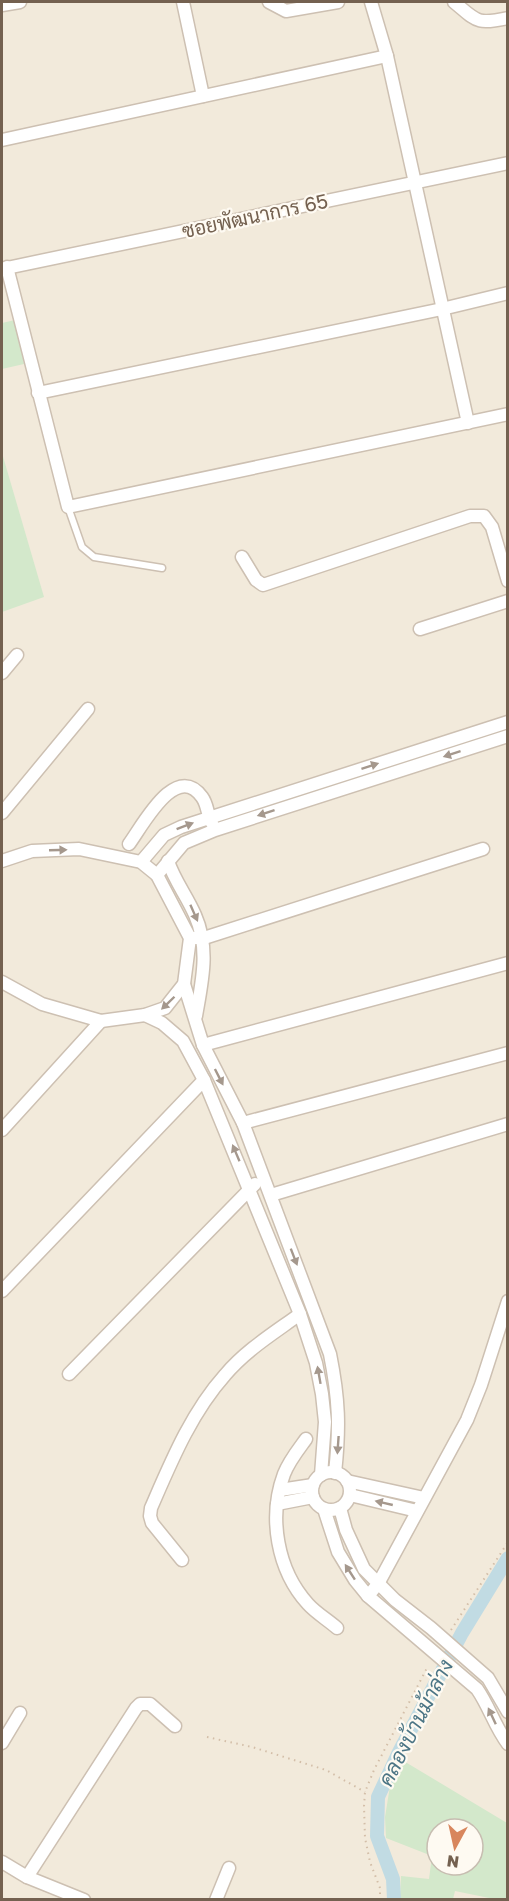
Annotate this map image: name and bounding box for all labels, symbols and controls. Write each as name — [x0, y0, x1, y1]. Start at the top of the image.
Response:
street label: ซอยพัฒนาการ 65 — [180, 188, 330, 242]
one-way arrow — [443, 750, 461, 759]
one-way arrow — [361, 761, 379, 770]
one-way arrow — [257, 809, 275, 819]
one-way arrow — [176, 821, 194, 831]
one-way arrow — [49, 845, 68, 854]
one-way arrow — [189, 904, 199, 922]
one-way arrow — [162, 995, 176, 1009]
one-way arrow — [214, 1069, 224, 1086]
one-way arrow — [231, 1145, 240, 1162]
one-way arrow — [290, 1248, 299, 1266]
one-way arrow — [314, 1365, 323, 1384]
one-way arrow — [333, 1435, 343, 1454]
one-way arrow — [374, 1497, 393, 1507]
one-way arrow — [345, 1564, 356, 1580]
water label: คลองบ้านม้าล่าง — [372, 1655, 458, 1790]
one-way arrow — [488, 1708, 497, 1725]
north arrow — [425, 1817, 485, 1877]
text: N — [445, 1851, 460, 1873]

